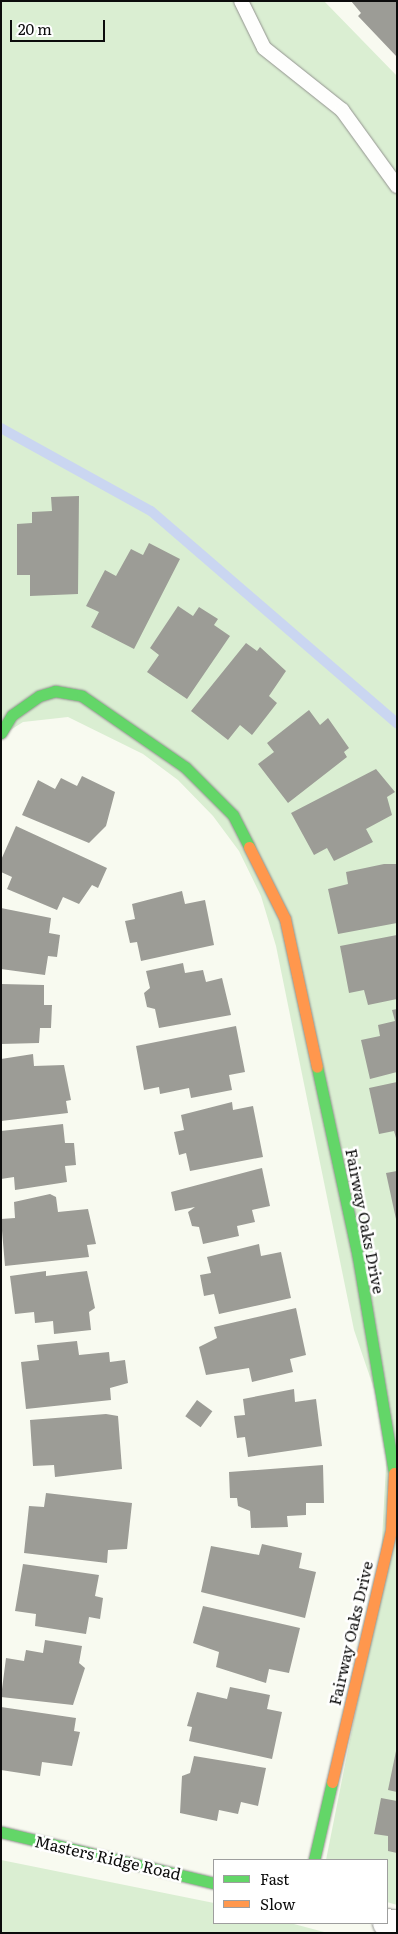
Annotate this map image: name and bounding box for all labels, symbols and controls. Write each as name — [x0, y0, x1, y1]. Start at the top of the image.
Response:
scale bar — [12, 10, 108, 42]
text: 20 m — [18, 17, 52, 40]
street label: Fairway Oaks Drive — [343, 1147, 389, 1295]
street label: Fairway Oaks Drive — [324, 1559, 376, 1707]
street label: Masters Ridge Road — [33, 1831, 183, 1883]
legend — [213, 1859, 388, 1924]
text: Fast — [260, 1867, 289, 1890]
text: Slow — [260, 1892, 295, 1915]

